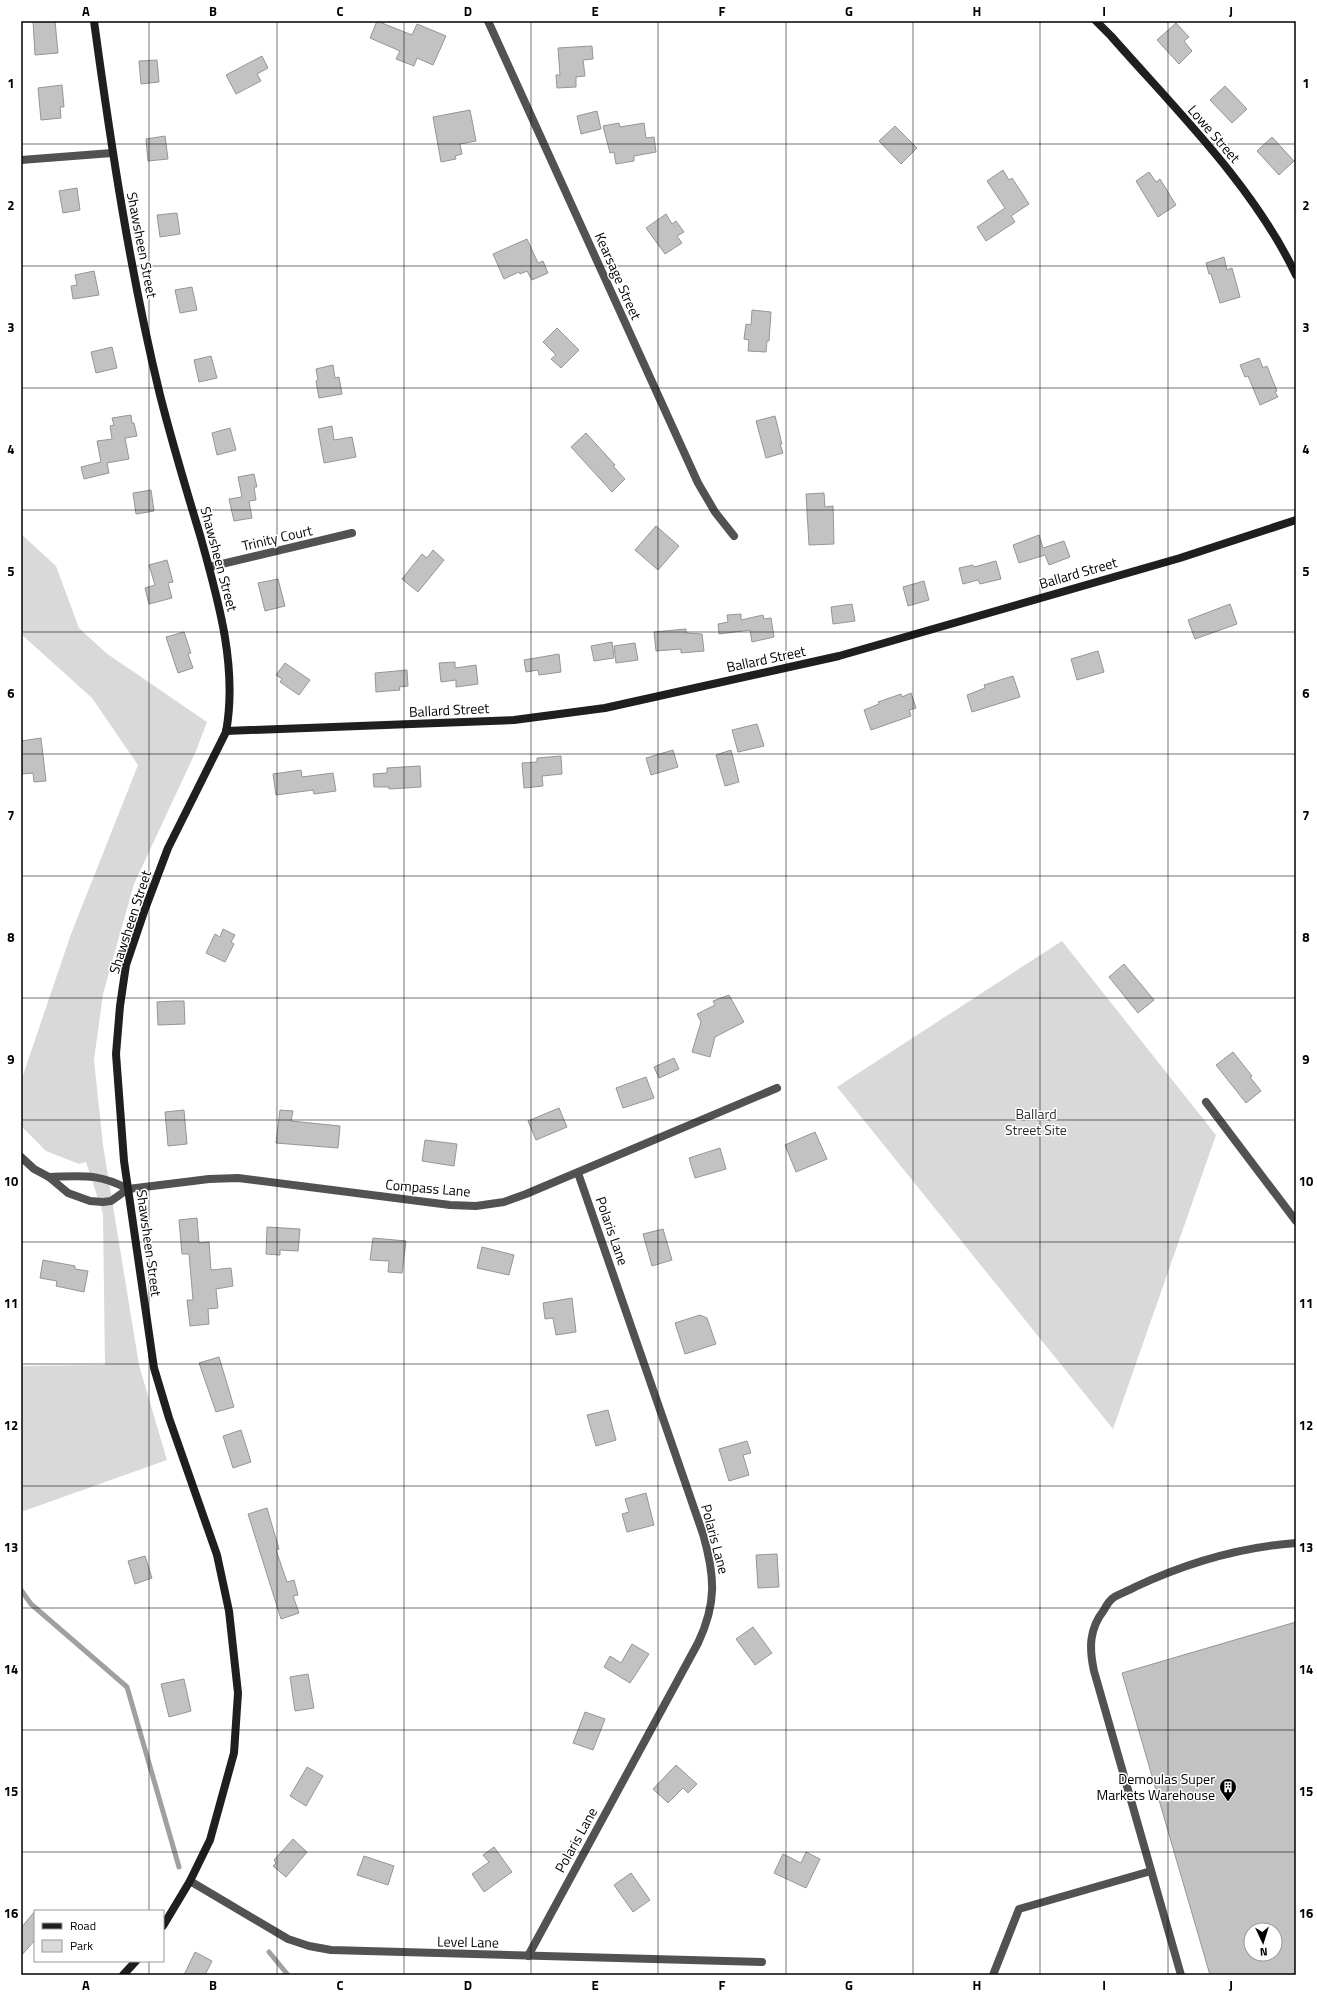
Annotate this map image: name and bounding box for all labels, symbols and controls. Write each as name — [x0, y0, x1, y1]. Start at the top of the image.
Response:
text: A — [82, 1, 90, 21]
text: B — [209, 1, 217, 21]
text: C — [336, 1, 344, 21]
text: D — [464, 1, 472, 21]
text: E — [591, 1, 599, 21]
text: F — [719, 1, 726, 21]
text: G — [845, 1, 853, 21]
text: H — [973, 1, 981, 21]
text: I — [1102, 1, 1106, 21]
text: J — [1229, 1, 1233, 21]
text: 1 — [7, 73, 15, 93]
text: 1 — [1302, 73, 1310, 93]
street label: Lowe Street — [1183, 100, 1246, 167]
street label: Shawsheen Street — [122, 190, 163, 300]
text: 2 — [7, 195, 15, 215]
text: 2 — [1302, 195, 1310, 215]
street label: Kearsage Street — [590, 229, 647, 323]
text: 3 — [7, 317, 15, 337]
text: 3 — [1302, 317, 1310, 337]
text: 4 — [7, 439, 15, 459]
text: 4 — [1302, 439, 1310, 459]
street label: Shawsheen Street — [195, 504, 244, 614]
street label: Trinity Court — [240, 519, 314, 556]
street label: Ballard Street — [1036, 551, 1119, 594]
text: 5 — [7, 561, 15, 581]
text: 5 — [1302, 561, 1310, 581]
street label: Ballard Street — [724, 640, 807, 677]
text: 6 — [7, 683, 15, 703]
text: 6 — [1302, 683, 1310, 703]
street label: Ballard Street — [408, 697, 490, 722]
text: 7 — [7, 805, 15, 825]
text: 7 — [1302, 805, 1310, 825]
street label: Shawsheen Street — [103, 867, 156, 976]
text: 8 — [7, 927, 15, 947]
text: 8 — [1302, 927, 1310, 947]
text: 9 — [7, 1049, 15, 1069]
text: 9 — [1302, 1049, 1310, 1069]
park label: Ballard Street Site — [1005, 1103, 1067, 1140]
text: 10 — [4, 1171, 18, 1191]
text: 10 — [1299, 1171, 1313, 1191]
street label: Compass Lane — [385, 1173, 471, 1202]
street label: Shawsheen Street — [132, 1188, 167, 1298]
street label: Polaris Lane — [591, 1194, 634, 1268]
text: 11 — [4, 1293, 18, 1313]
text: 11 — [1299, 1293, 1313, 1313]
text: 12 — [4, 1415, 18, 1435]
text: 12 — [1299, 1415, 1313, 1435]
street label: Polaris Lane — [696, 1502, 735, 1576]
text: 13 — [4, 1537, 18, 1557]
text: 13 — [1299, 1537, 1313, 1557]
text: 14 — [4, 1659, 18, 1679]
text: 14 — [1299, 1659, 1313, 1679]
place label: Demoulas Super Markets Warehouse — [1096, 1768, 1215, 1805]
building icon: Demoulas Super Markets Warehouse — [1218, 1777, 1238, 1802]
text: 15 — [4, 1781, 18, 1801]
text: 15 — [1299, 1781, 1313, 1801]
street label: Polaris Lane — [549, 1803, 602, 1876]
text: 16 — [4, 1903, 18, 1923]
text: 16 — [1299, 1903, 1313, 1923]
legend — [34, 1910, 164, 1962]
text: Road — [70, 1916, 96, 1935]
north arrow — [1243, 1922, 1283, 1962]
street label: Level Lane — [437, 1930, 499, 1953]
text: Park — [70, 1936, 93, 1955]
text: N — [1259, 1944, 1268, 1960]
text: A — [82, 1975, 90, 1995]
text: B — [209, 1975, 217, 1995]
text: C — [336, 1975, 344, 1995]
text: D — [464, 1975, 472, 1995]
text: E — [591, 1975, 599, 1995]
text: F — [719, 1975, 726, 1995]
text: G — [845, 1975, 853, 1995]
text: H — [973, 1975, 981, 1995]
text: I — [1102, 1975, 1106, 1995]
text: J — [1229, 1975, 1233, 1995]

